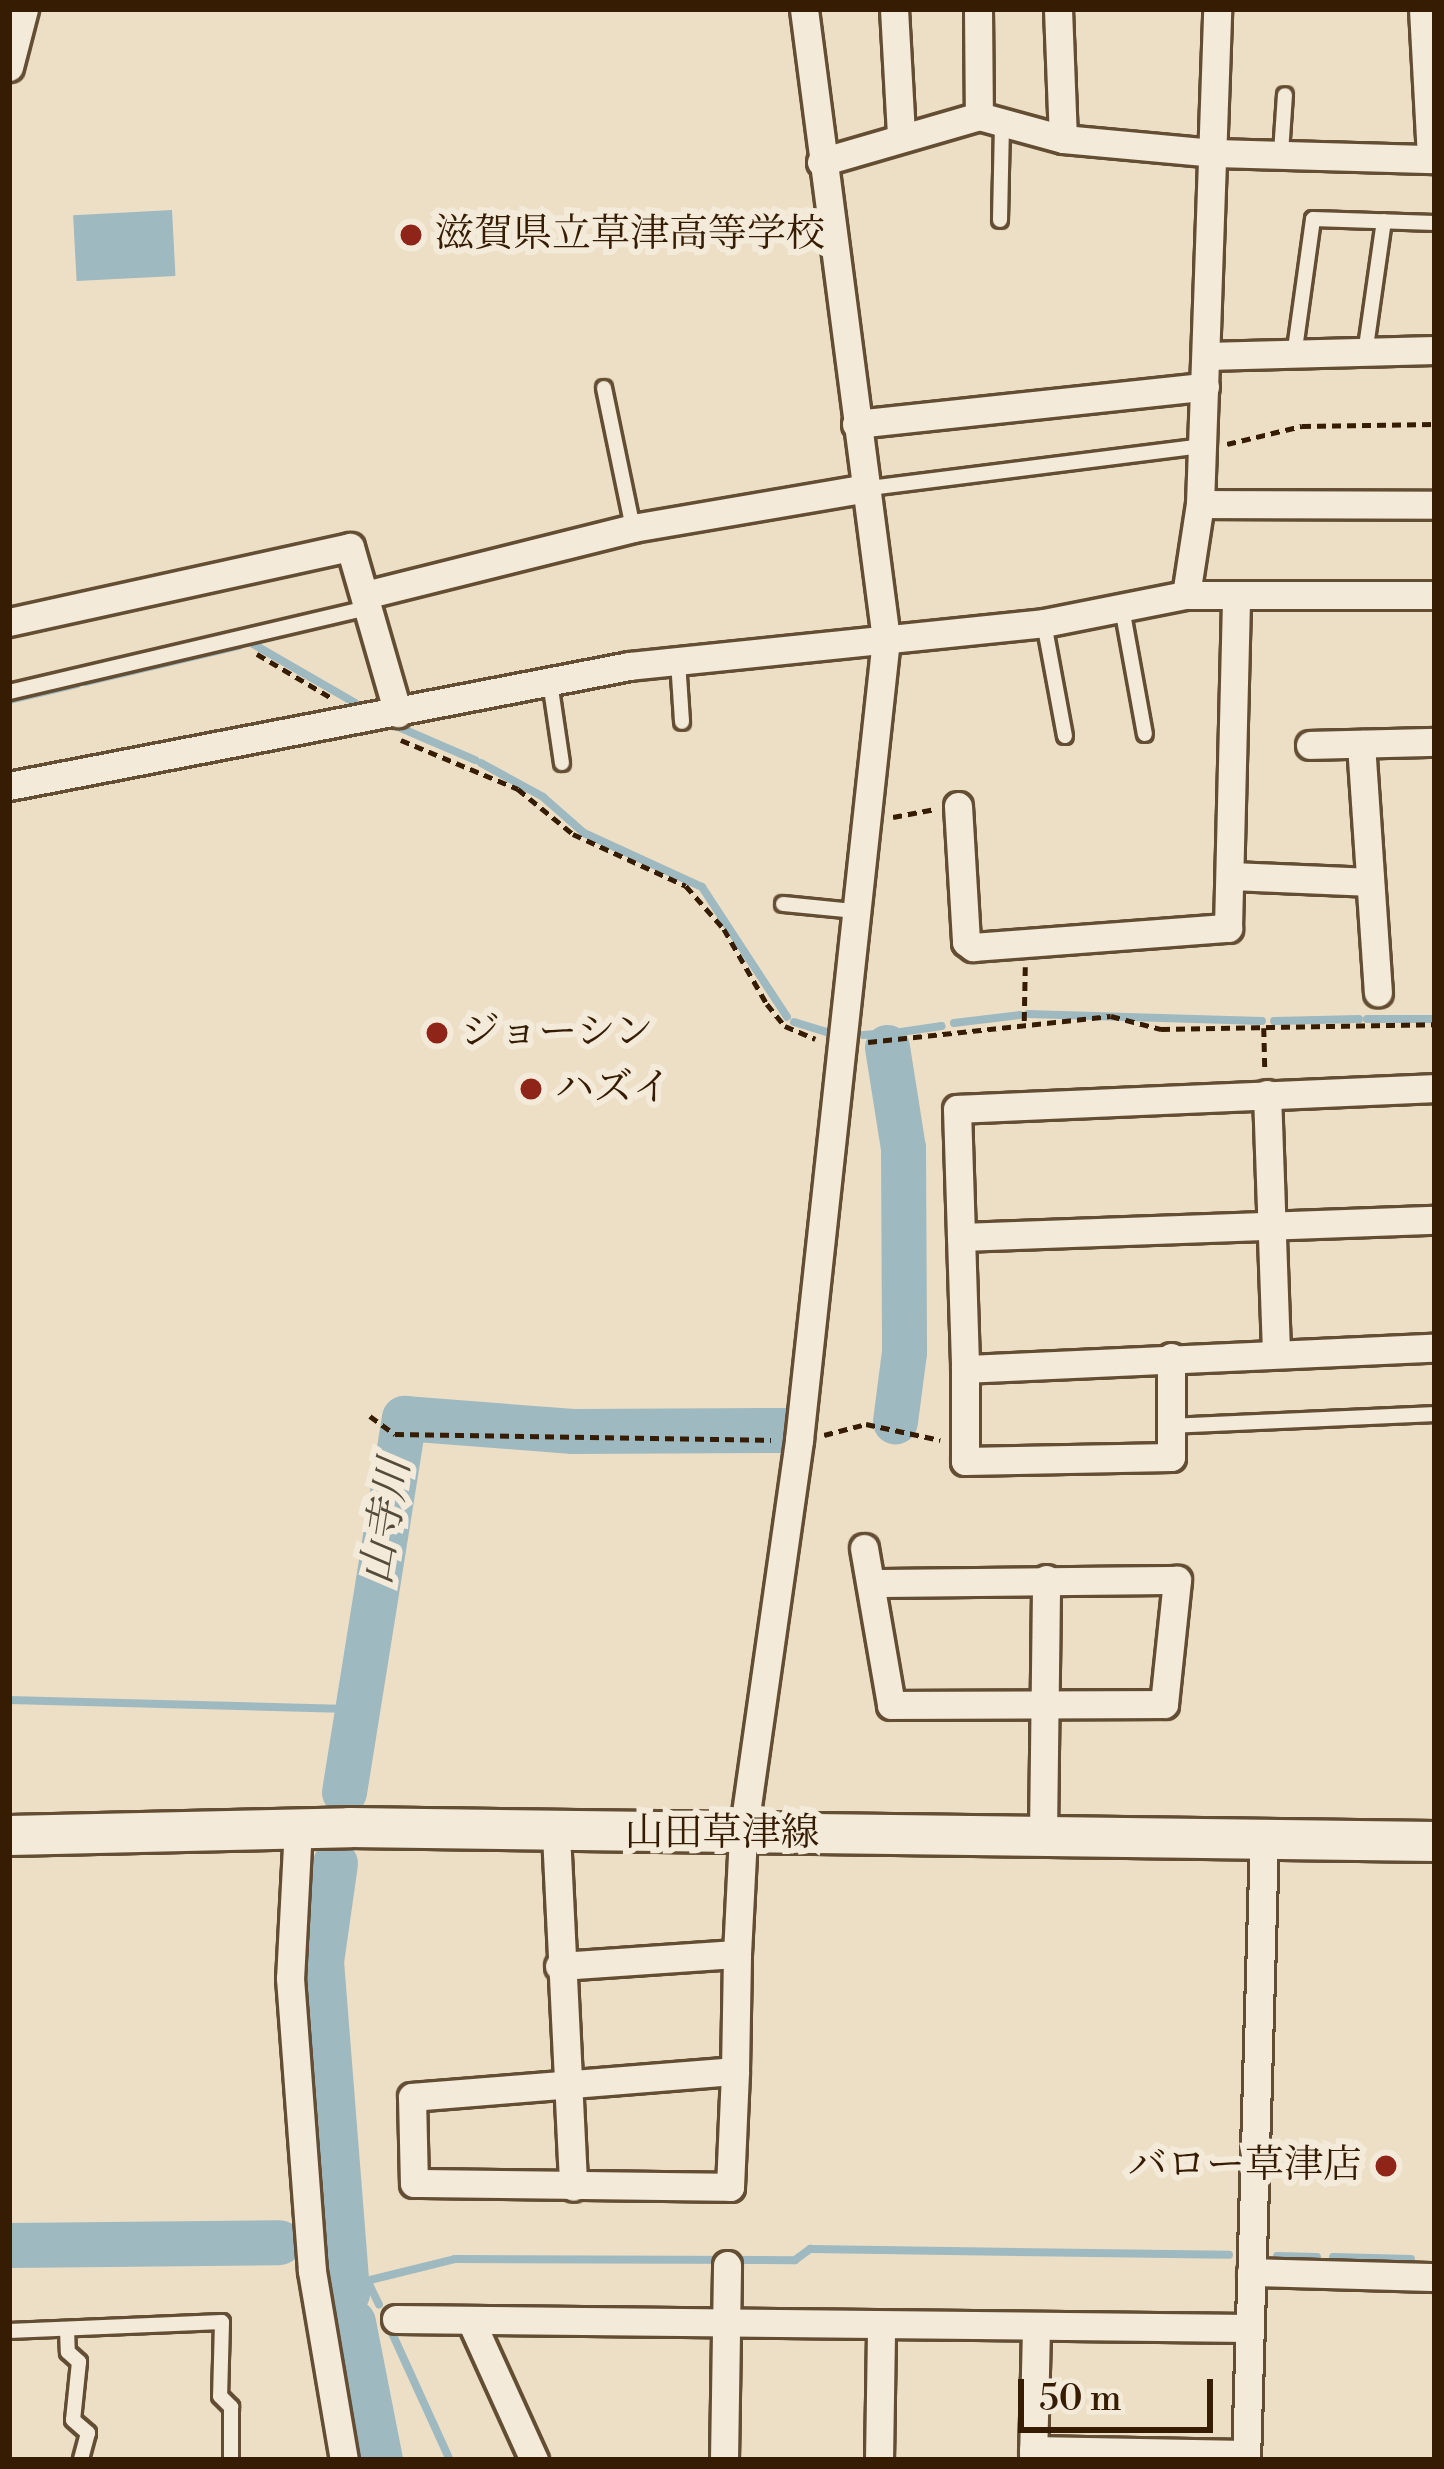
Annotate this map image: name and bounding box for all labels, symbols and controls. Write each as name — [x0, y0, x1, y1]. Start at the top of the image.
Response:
place label: 滋賀県立草津高等学校 — [435, 212, 825, 258]
marker: 滋賀県立草津高等学校 — [398, 222, 424, 248]
place label: ジョーシン — [461, 1010, 656, 1056]
marker: ジョーシン — [424, 1020, 450, 1046]
place label: ハズイ — [555, 1066, 672, 1112]
marker: ハズイ — [518, 1076, 544, 1102]
water label: 山寺川 — [352, 1456, 422, 1588]
street label: 山田草津線 — [625, 1811, 819, 1857]
place label: バロー草津店 — [1128, 2143, 1362, 2189]
marker: バロー草津店 — [1373, 2153, 1399, 2179]
scale bar — [1024, 2355, 1219, 2429]
text: 50 m — [1039, 2377, 1122, 2422]

